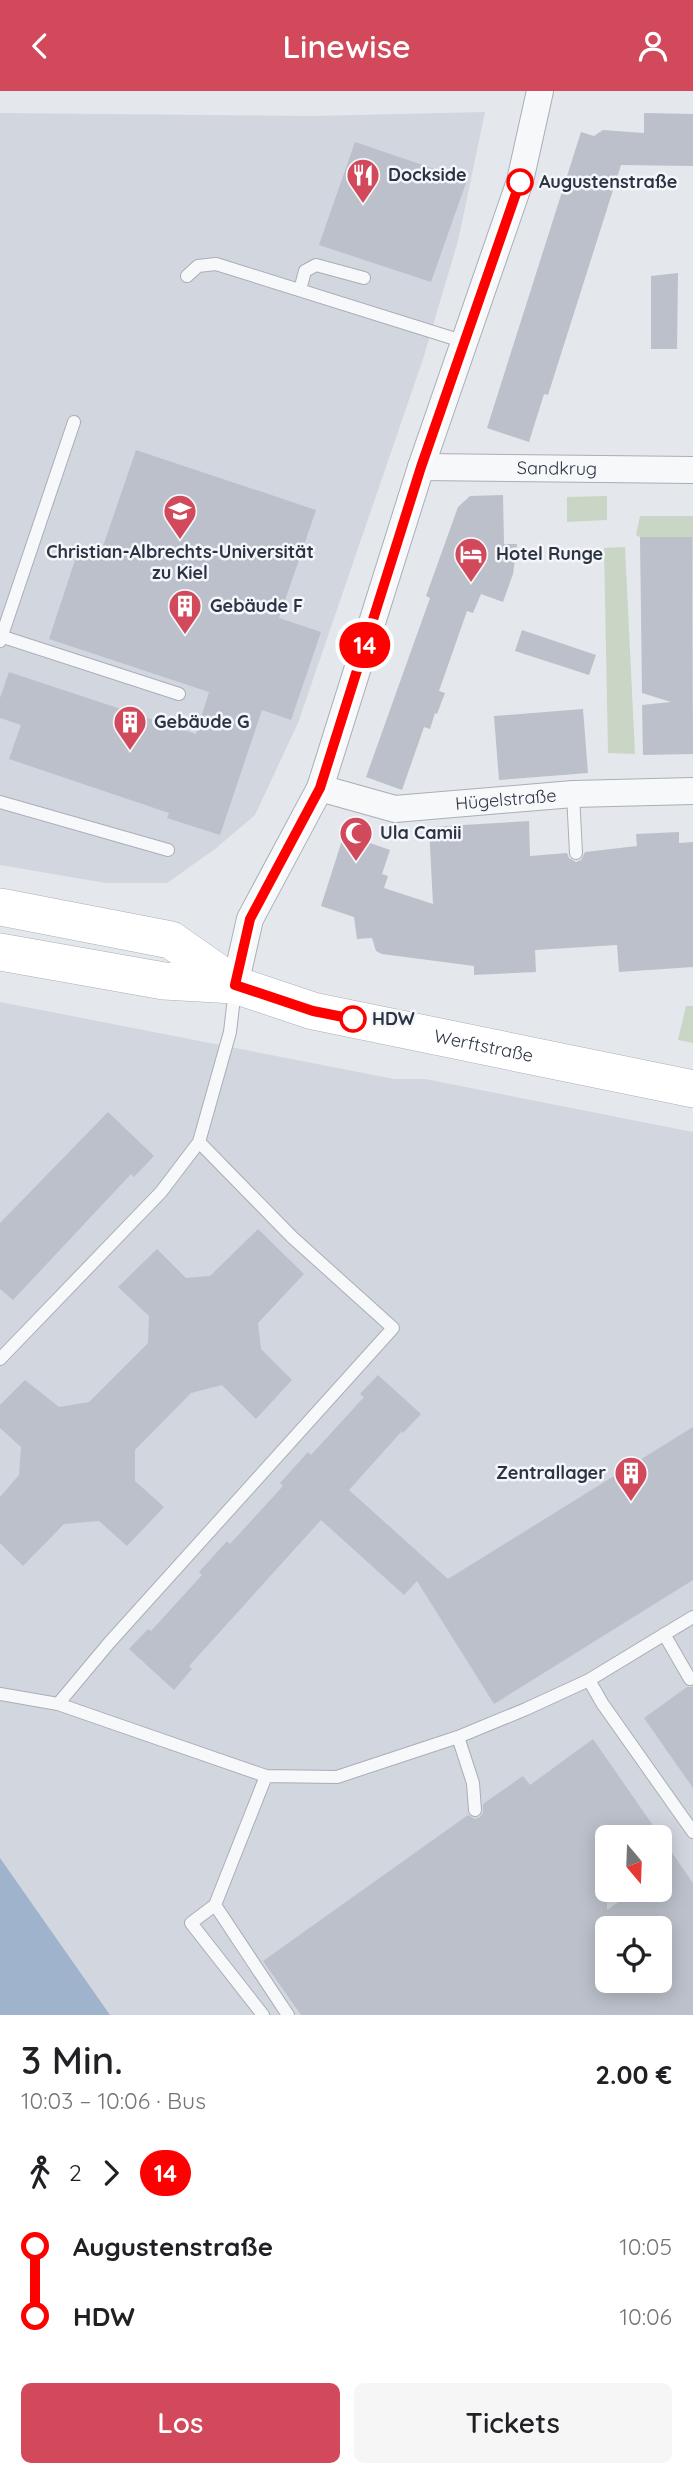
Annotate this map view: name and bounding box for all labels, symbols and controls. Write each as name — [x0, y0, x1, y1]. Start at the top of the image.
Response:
text: Linewise — [282, 26, 411, 66]
icon: back — [21, 27, 59, 65]
icon: person — [634, 27, 672, 65]
restaurant icon: Dockside — [344, 156, 382, 205]
place label: Dockside — [388, 163, 467, 186]
marker: Augustenstraße — [507, 169, 533, 195]
place label: Augustenstraße — [539, 170, 677, 193]
street label: Sandkrug — [517, 456, 597, 480]
school or university icon: Christian-Albrechts-Universität zu Kiel — [161, 492, 199, 541]
hotel icon: Hotel Runge — [452, 535, 490, 584]
place label: Christian-Albrechts-Universität zu Kiel — [46, 540, 314, 584]
place label: Hotel Runge — [496, 542, 603, 565]
building icon: Gebäude F — [166, 587, 204, 636]
place label: Gebäude F — [210, 594, 303, 617]
line badge: 14 — [334, 622, 396, 668]
text: 14 — [353, 630, 377, 660]
building icon: Gebäude G — [111, 703, 149, 752]
place label: Gebäude G — [154, 710, 250, 733]
street label: Hügelstraße — [454, 783, 557, 815]
mosque icon: Ula Camii — [337, 814, 375, 863]
place label: Ula Camii — [380, 821, 462, 844]
marker: HDW — [340, 1006, 366, 1032]
place label: HDW — [372, 1007, 415, 1030]
street label: Werftstraße — [432, 1024, 535, 1067]
building icon: Zentrallager — [612, 1454, 650, 1503]
place label: Zentrallager — [496, 1461, 606, 1484]
north arrow — [595, 1825, 672, 1902]
map controls — [595, 1825, 672, 1993]
button: locate — [595, 1916, 672, 1993]
text: 3 Min. — [21, 2036, 123, 2084]
text: 2.00 € — [595, 2058, 672, 2091]
text: 10:03 – 10:06 · Bus — [21, 2086, 206, 2115]
icon: walk — [21, 2154, 59, 2192]
icon: forward — [92, 2154, 130, 2192]
text: 2 — [69, 2158, 82, 2187]
text: 14 — [154, 2158, 177, 2188]
text: Augustenstraße — [73, 2230, 273, 2263]
text: 10:05 — [619, 2232, 672, 2261]
text: HDW — [73, 2300, 135, 2333]
text: 10:06 — [619, 2302, 672, 2331]
button: Los — [21, 2383, 340, 2463]
button: Tickets — [354, 2383, 672, 2463]

